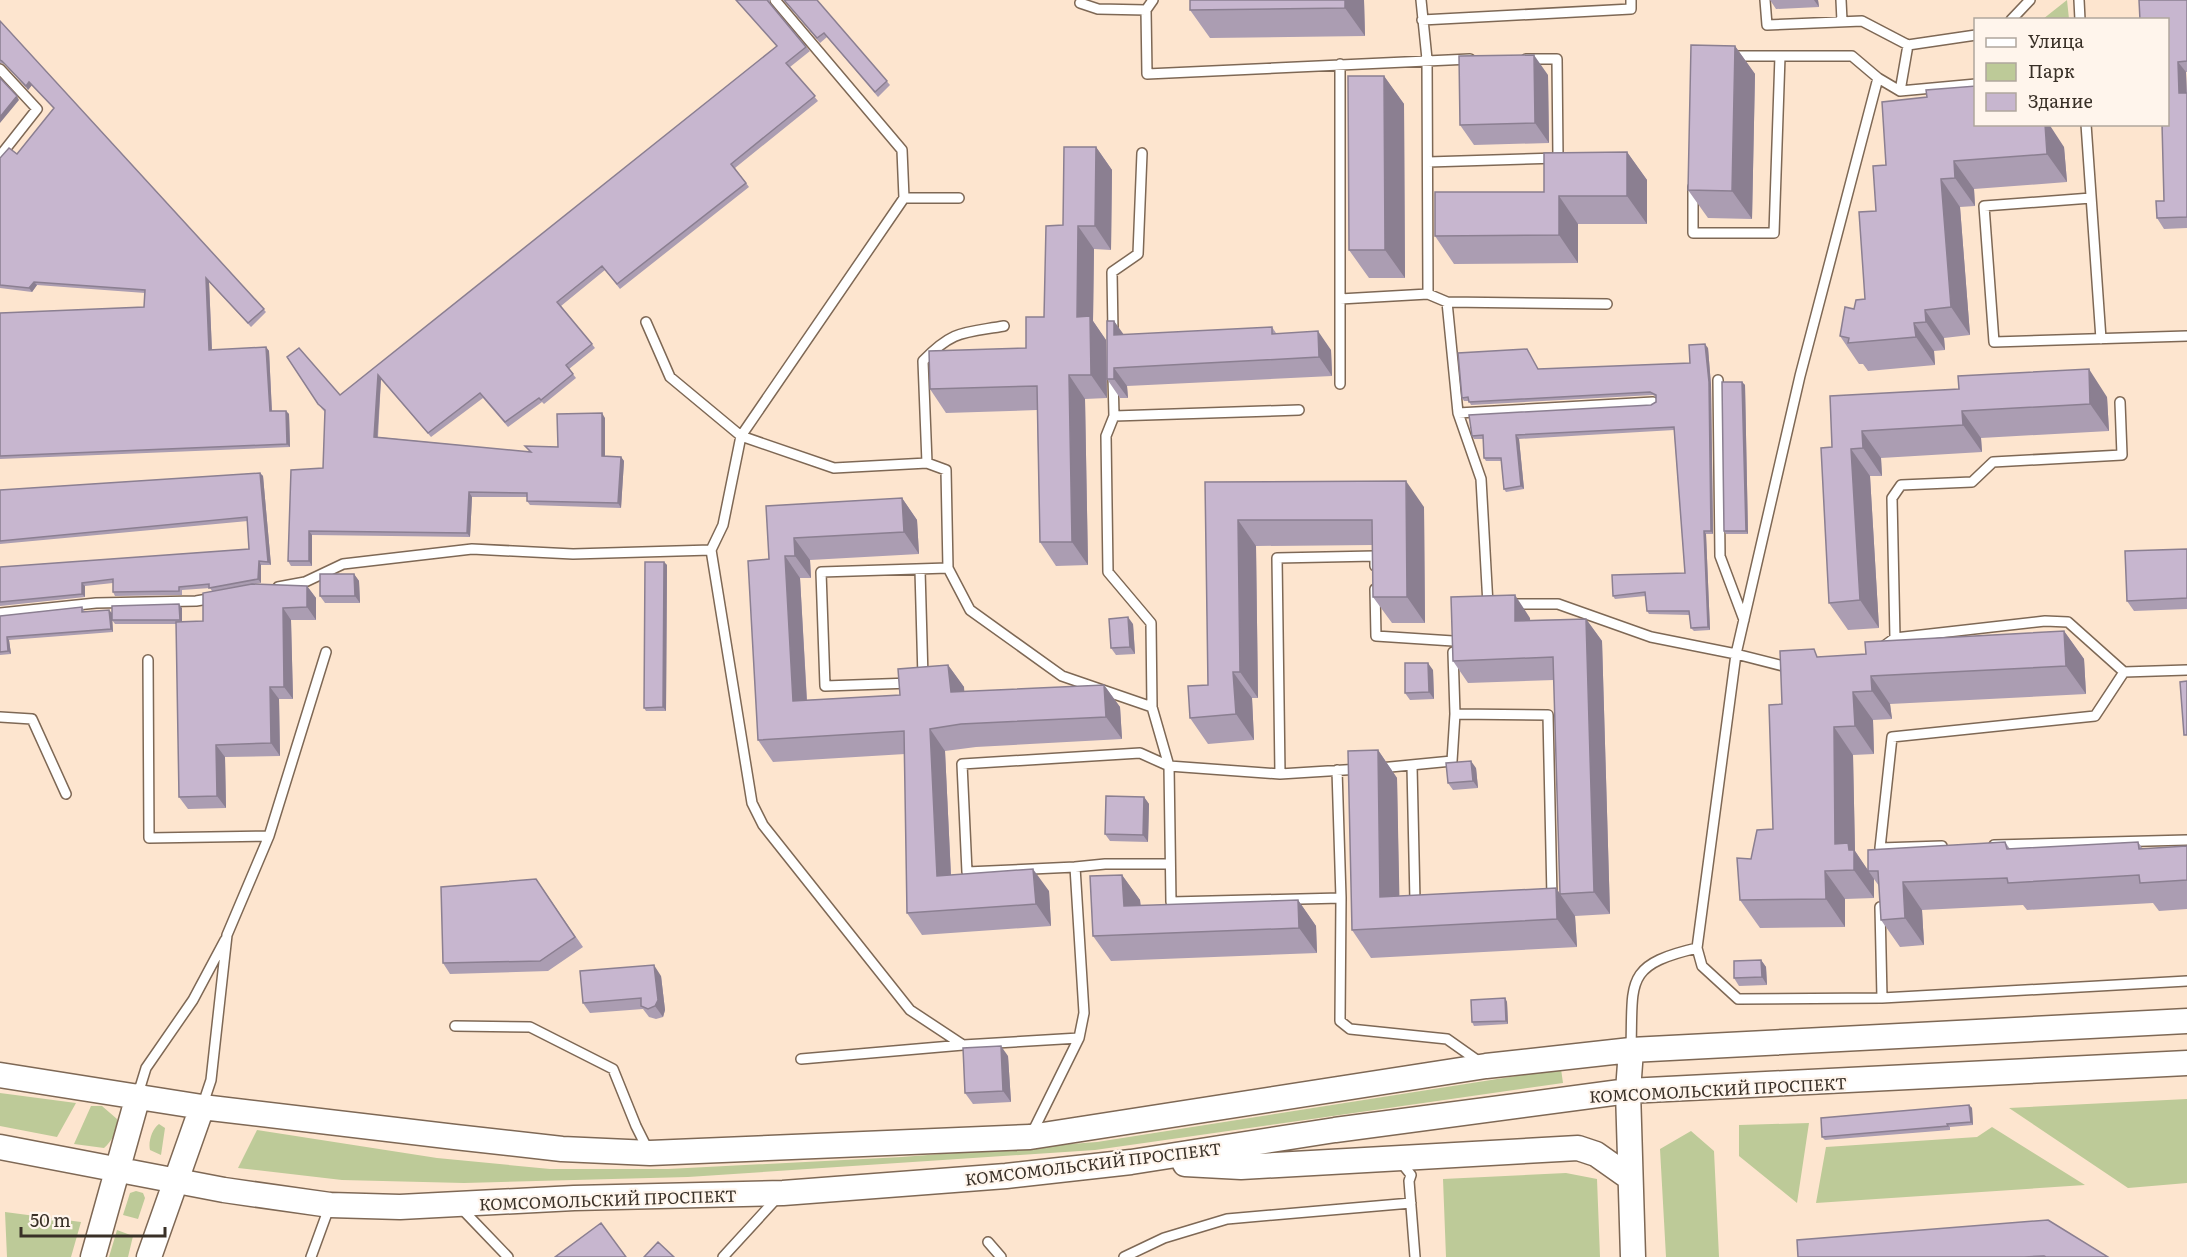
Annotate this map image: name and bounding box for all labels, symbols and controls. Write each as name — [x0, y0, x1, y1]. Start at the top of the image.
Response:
legend — [1974, 18, 2169, 126]
text: Улица — [2028, 27, 2084, 54]
text: Парк — [2028, 57, 2075, 84]
text: Здание — [2028, 87, 2093, 114]
street label: КОМСОМОЛЬСКИЙ ПРОСПЕКТ — [1589, 1070, 1848, 1108]
street label: КОМСОМОЛЬСКИЙ ПРОСПЕКТ — [964, 1135, 1223, 1191]
street label: КОМСОМОЛЬСКИЙ ПРОСПЕКТ — [479, 1182, 738, 1215]
scale bar — [21, 1200, 165, 1238]
text: 50 m — [30, 1206, 71, 1233]

